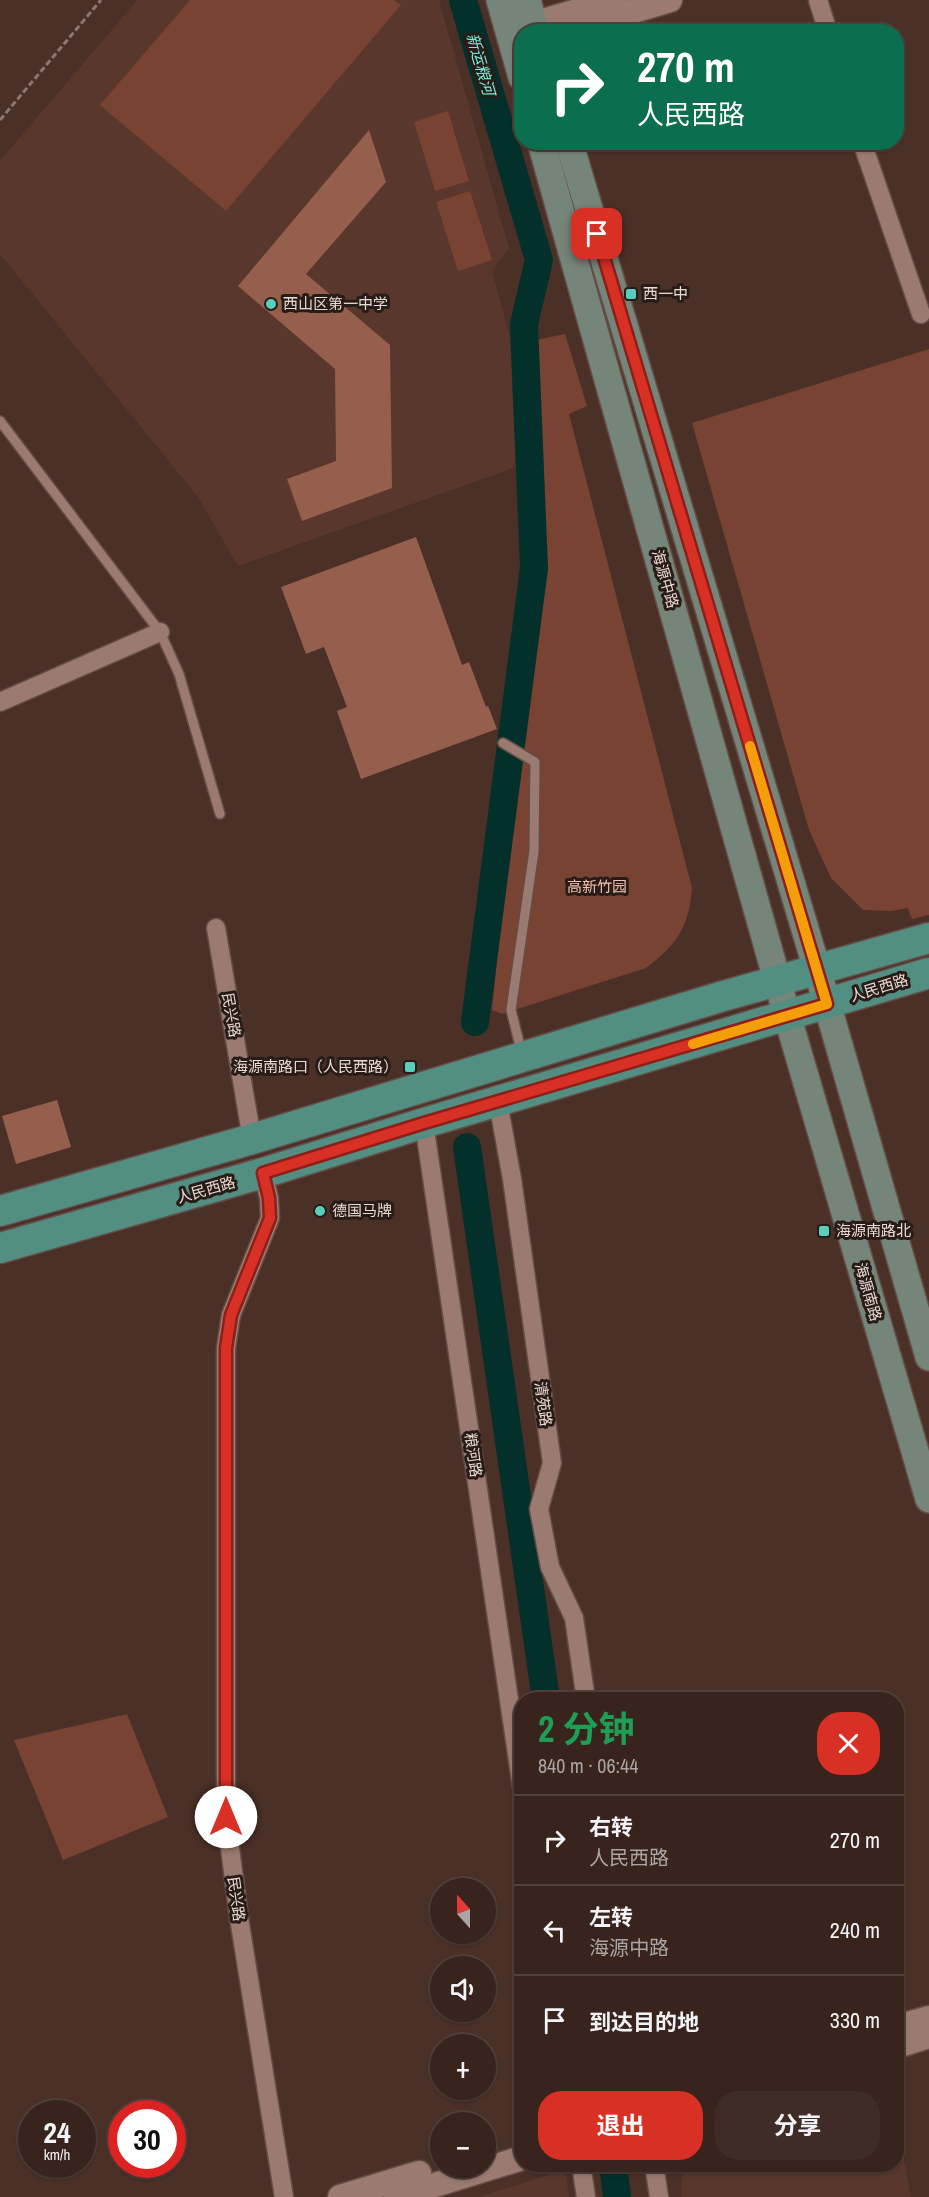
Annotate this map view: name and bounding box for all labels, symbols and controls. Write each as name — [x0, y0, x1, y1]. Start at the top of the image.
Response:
water label: 新运粮河 — [462, 30, 501, 101]
text: 270 m — [637, 39, 735, 95]
icon: right — [538, 48, 616, 126]
text: 人民西路 — [637, 96, 745, 132]
pin — [571, 208, 622, 259]
icon: arrive — [580, 217, 613, 250]
place label: 西一中 — [643, 283, 688, 304]
marker: 西一中 — [624, 287, 638, 301]
place label: 西山区第一中学 — [283, 293, 388, 314]
marker: 西山区第一中学 — [264, 297, 278, 311]
street label: 海源中路 — [647, 547, 684, 611]
park label: 高新竹园 — [567, 876, 627, 897]
street label: 人民西路 — [847, 969, 911, 1006]
street label: 民兴路 — [217, 991, 246, 1039]
place label: 海源南路口（人民西路） — [233, 1056, 398, 1077]
marker: 海源南路口（人民西路） — [403, 1060, 417, 1074]
street label: 人民西路 — [174, 1171, 238, 1208]
place label: 德国马牌 — [332, 1200, 392, 1221]
marker: 德国马牌 — [313, 1204, 327, 1218]
place label: 海源南路北 — [836, 1220, 911, 1241]
marker: 海源南路北 — [817, 1224, 831, 1238]
street label: 海源南路 — [850, 1260, 887, 1324]
street label: 清苑路 — [530, 1380, 557, 1428]
street label: 粮河路 — [460, 1431, 487, 1479]
text: 2 分钟 — [538, 1705, 635, 1753]
button: close — [817, 1712, 880, 1775]
text: 840 m · 06:44 — [538, 1752, 638, 1779]
position arrow — [194, 1785, 258, 1849]
text: 右转 — [589, 1812, 633, 1842]
icon: right — [538, 1824, 571, 1857]
text: 270 m — [830, 1825, 880, 1855]
text: 人民西路 — [589, 1844, 669, 1871]
street label: 民兴路 — [223, 1875, 250, 1923]
north arrow — [430, 1878, 496, 1944]
map controls — [430, 1878, 496, 2178]
text: 左转 — [589, 1902, 633, 1932]
icon: left — [538, 1914, 571, 1947]
text: 240 m — [830, 1915, 880, 1945]
text: 海源中路 — [589, 1934, 669, 1961]
button: sound — [430, 1956, 496, 2022]
icon: arrive — [538, 2004, 571, 2037]
text: 330 m — [830, 2005, 880, 2035]
text: 到达目的地 — [589, 2007, 699, 2037]
button: + — [430, 2034, 496, 2100]
button: 退出 — [538, 2091, 703, 2160]
button: 分享 — [715, 2091, 880, 2160]
speed limit sign: 30 — [108, 2100, 186, 2178]
text: 24 — [43, 2112, 71, 2152]
button: − — [430, 2112, 496, 2178]
text: km/h — [44, 2144, 70, 2165]

